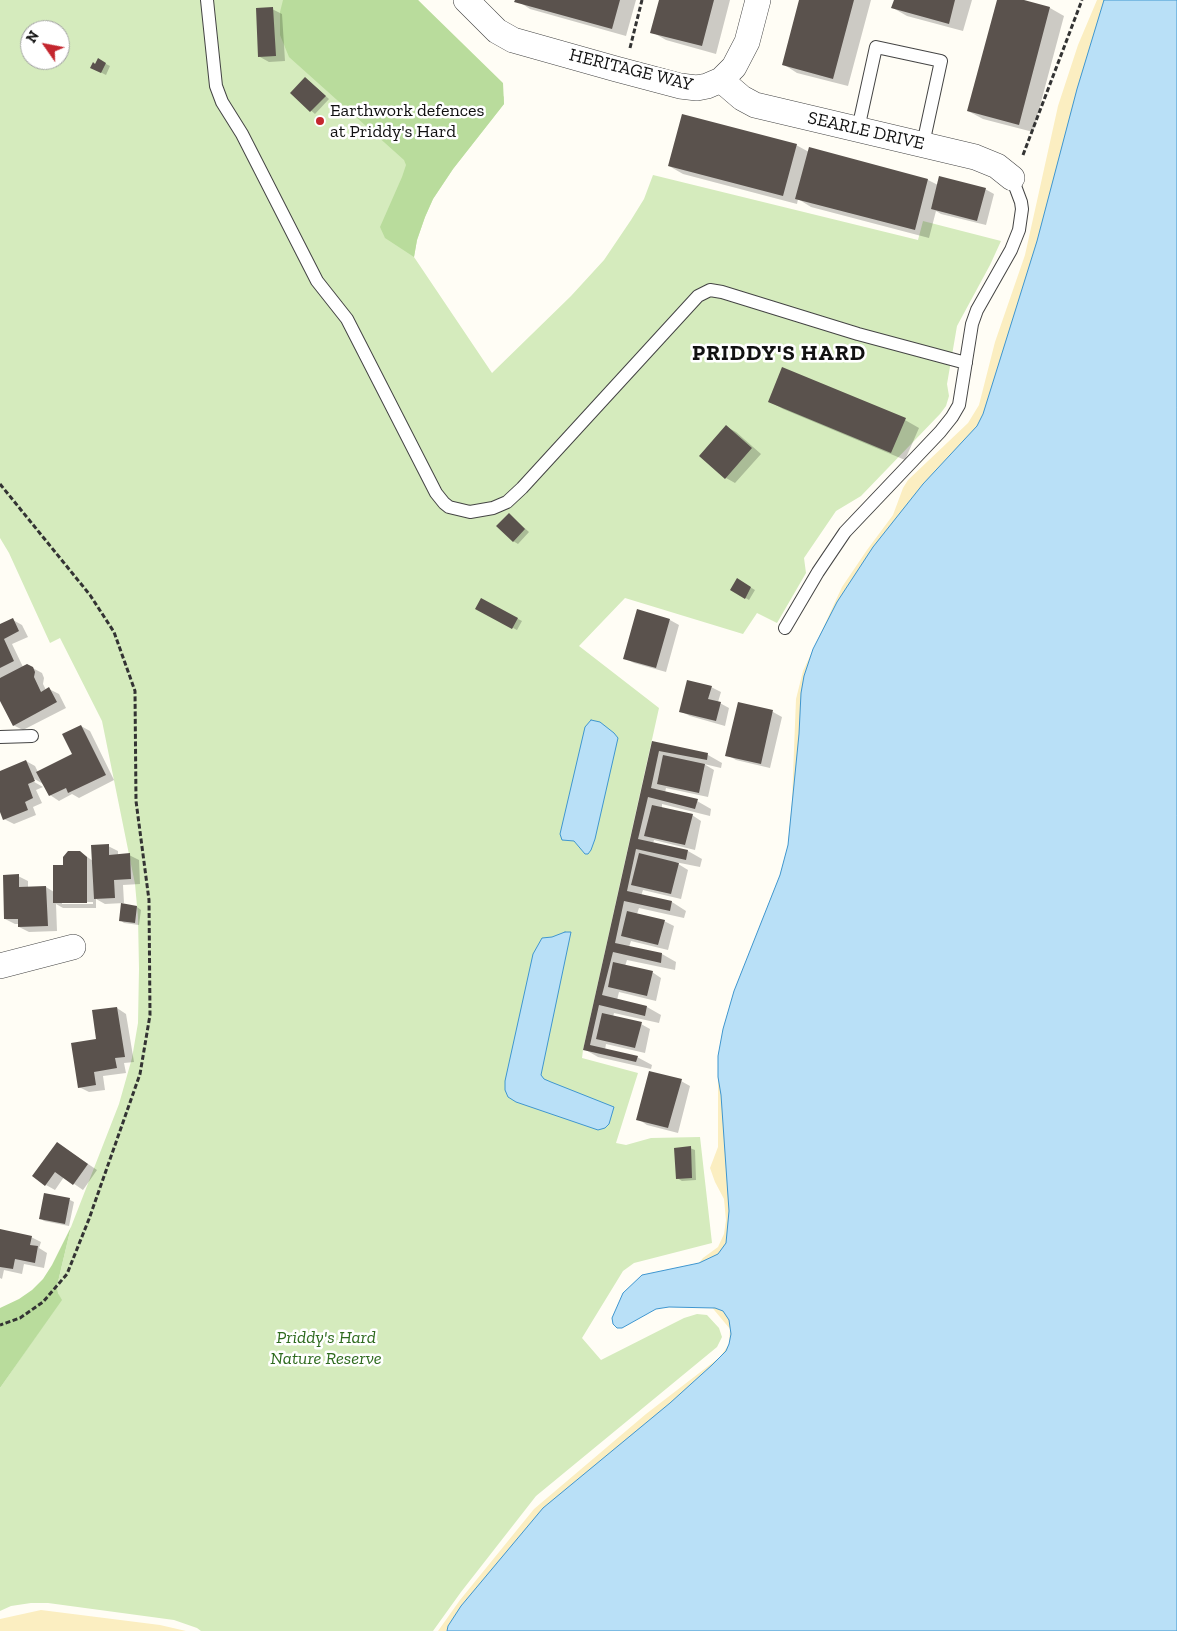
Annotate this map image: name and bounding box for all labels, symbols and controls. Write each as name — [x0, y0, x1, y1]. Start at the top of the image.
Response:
north arrow — [20, 20, 70, 70]
text: N — [23, 28, 43, 46]
street label: HERITAGE WAY — [567, 44, 695, 96]
place label: Earthwork defences at Priddy's Hard — [330, 100, 484, 142]
street label: SEARLE DRIVE — [806, 107, 926, 155]
marker: Earthwork defences at Priddy's Hard — [314, 115, 326, 127]
district label: PRIDDY'S HARD — [690, 341, 868, 367]
park label: Priddy's Hard Nature Reserve — [270, 1327, 382, 1370]

